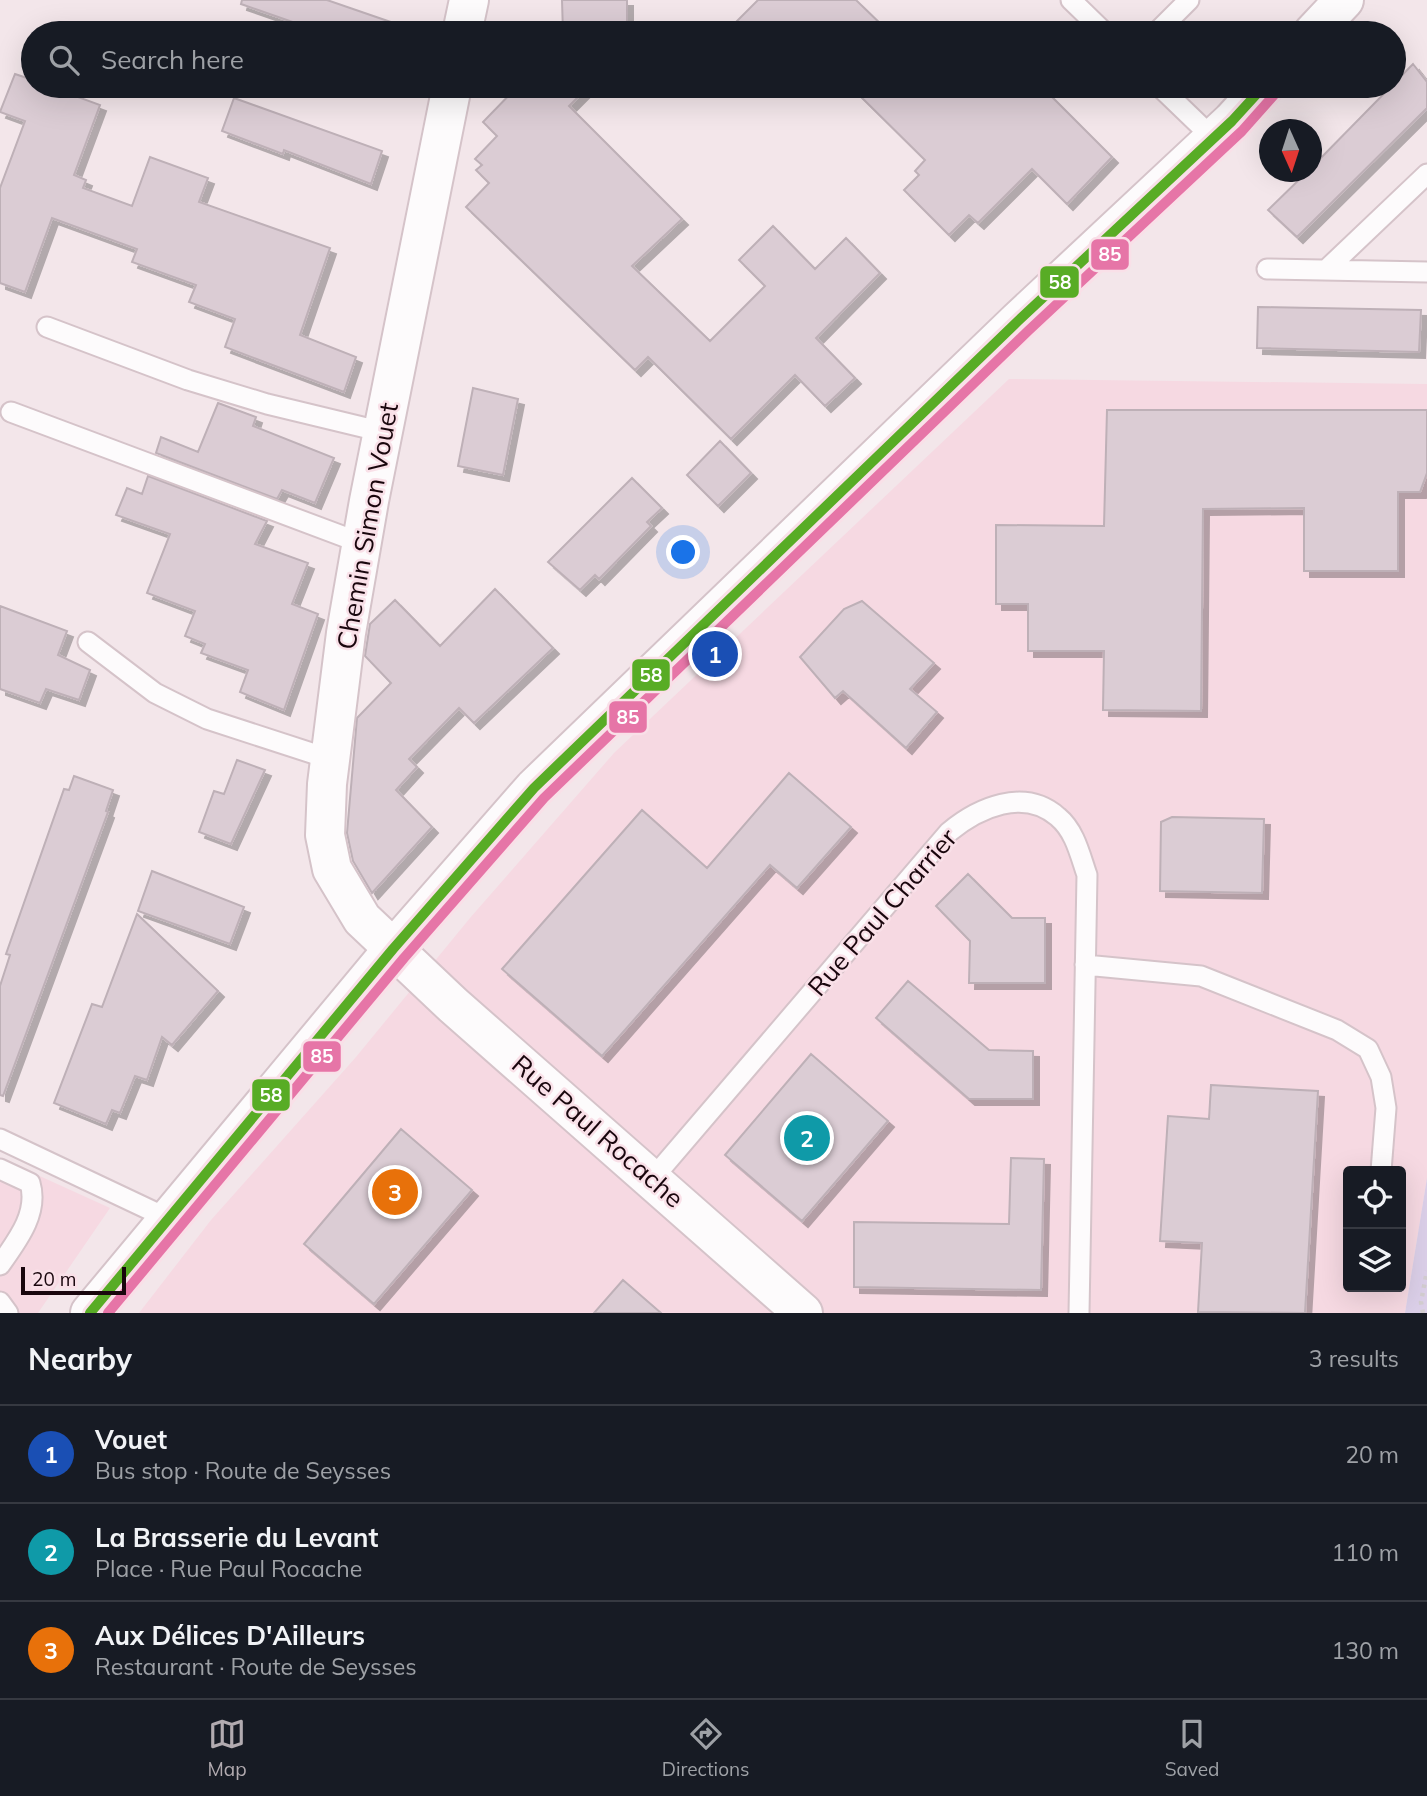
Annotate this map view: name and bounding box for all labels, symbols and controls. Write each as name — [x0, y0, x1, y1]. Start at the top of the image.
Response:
search box — [21, 21, 1406, 98]
icon: search — [45, 41, 83, 79]
text: Search here — [101, 43, 244, 76]
north arrow — [1259, 119, 1322, 182]
line badge: 85 — [1090, 238, 1130, 271]
text: 85 — [1099, 242, 1121, 266]
line badge: 58 — [1039, 265, 1080, 299]
text: 58 — [1049, 270, 1071, 294]
street label: Chemin Simon Vouet — [329, 400, 405, 652]
your location — [666, 535, 700, 569]
pin: 1 — [692, 628, 738, 680]
line badge: 58 — [631, 658, 671, 692]
text: 58 — [640, 663, 662, 687]
line badge: 85 — [608, 700, 648, 734]
text: 85 — [617, 705, 639, 729]
street label: Rue Paul Charrier — [800, 821, 964, 1002]
line badge: 85 — [302, 1040, 342, 1073]
text: 85 — [311, 1044, 333, 1068]
street label: Rue Paul Rocache — [505, 1047, 691, 1215]
line badge: 58 — [251, 1078, 291, 1112]
text: 58 — [260, 1083, 282, 1107]
pin: 2 — [784, 1112, 830, 1164]
pin: 3 — [372, 1166, 418, 1218]
map controls — [1343, 1166, 1406, 1292]
button: locate — [1343, 1166, 1406, 1229]
button: layers — [1343, 1229, 1406, 1292]
scale bar — [21, 1264, 126, 1296]
text: 20 m — [32, 1267, 76, 1291]
text: Nearby — [28, 1340, 132, 1378]
text: 3 results — [1309, 1344, 1399, 1373]
text: Vouet — [95, 1423, 167, 1456]
text: 1 — [44, 1440, 58, 1469]
text: 20 m — [1345, 1440, 1399, 1469]
text: Bus stop · Route de Seysses — [95, 1456, 391, 1485]
text: La Brasserie du Levant — [95, 1521, 378, 1554]
text: 2 — [44, 1538, 58, 1567]
text: 110 m — [1331, 1538, 1399, 1567]
text: Place · Rue Paul Rocache — [95, 1554, 362, 1583]
text: Aux Délices D'Ailleurs — [95, 1619, 365, 1652]
text: 3 — [44, 1636, 58, 1665]
text: 130 m — [1331, 1636, 1399, 1665]
text: Restaurant · Route de Seysses — [95, 1652, 417, 1681]
tab: Map — [208, 1715, 247, 1781]
tab: Directions — [662, 1715, 750, 1781]
tab: Saved — [1165, 1715, 1219, 1781]

